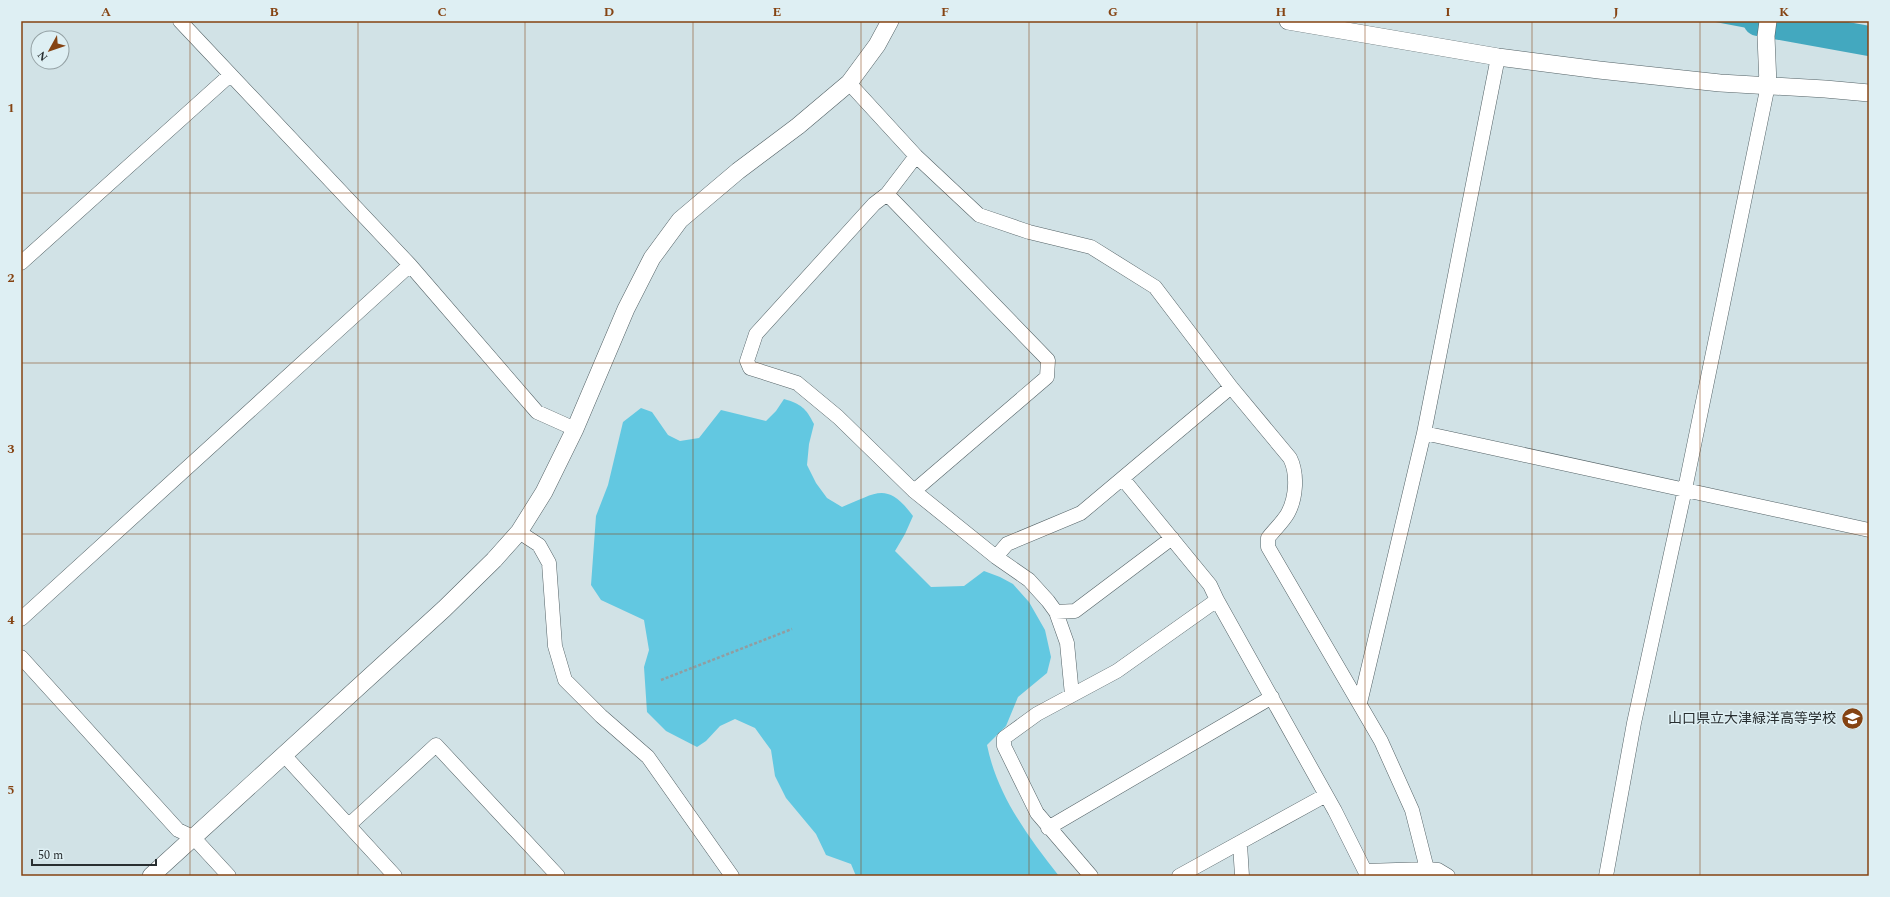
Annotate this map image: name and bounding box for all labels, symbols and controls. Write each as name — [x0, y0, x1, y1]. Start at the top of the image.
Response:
text: A — [101, 2, 111, 22]
text: B — [269, 2, 279, 22]
text: C — [437, 2, 447, 22]
text: D — [604, 2, 614, 22]
text: E — [773, 2, 782, 22]
text: F — [941, 2, 949, 22]
text: G — [1108, 2, 1118, 22]
text: H — [1276, 2, 1287, 22]
text: I — [1445, 2, 1451, 22]
text: J — [1613, 2, 1619, 22]
text: K — [1779, 2, 1789, 22]
north arrow — [30, 30, 70, 70]
text: N — [33, 47, 52, 65]
text: 1 — [7, 98, 15, 118]
text: 2 — [7, 268, 15, 288]
text: 3 — [7, 439, 15, 459]
text: 4 — [7, 610, 15, 630]
school or university icon: 山口県立大津緑洋高等学校 — [1839, 705, 1865, 731]
place label: 山口県立大津緑洋高等学校 — [1668, 708, 1836, 729]
text: 5 — [7, 780, 15, 800]
scale bar — [32, 841, 156, 867]
text: 50 m — [38, 846, 63, 865]

